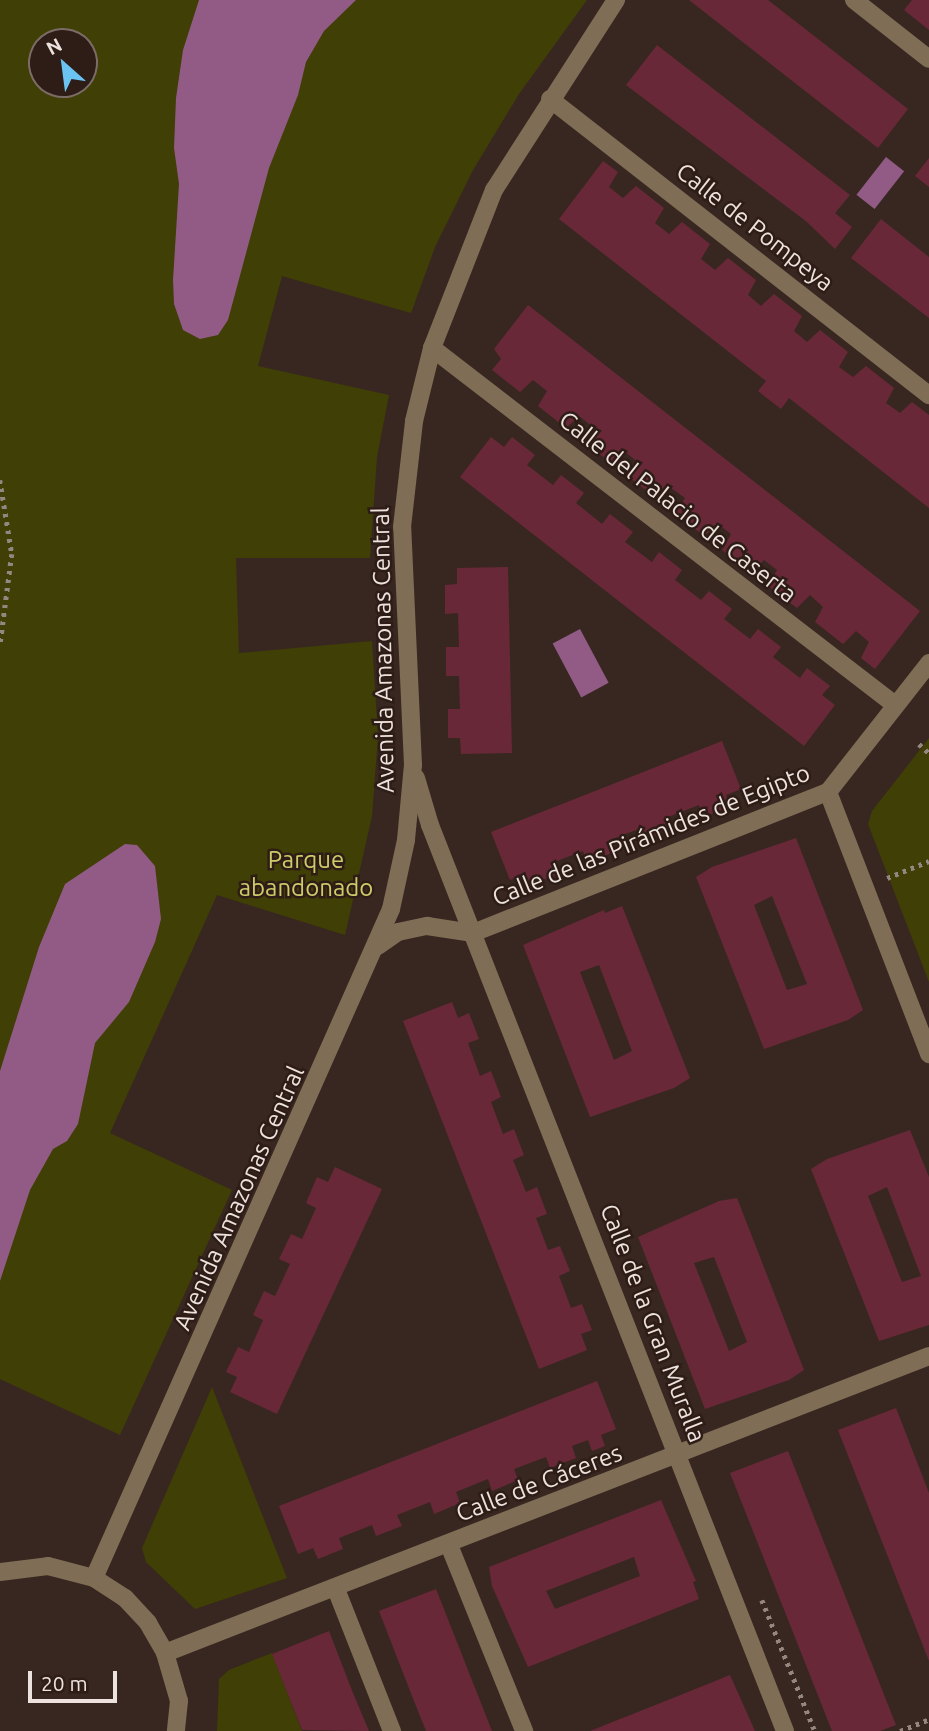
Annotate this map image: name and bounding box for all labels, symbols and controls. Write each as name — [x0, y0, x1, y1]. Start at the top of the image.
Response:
north arrow — [28, 28, 98, 98]
text: N — [43, 33, 66, 59]
street label: Calle de Pompeya — [671, 157, 839, 297]
street label: Calle del Palacio de Caserta — [554, 405, 802, 609]
street label: Avenida Amazonas Central — [366, 507, 400, 793]
street label: Calle de las Pirámides de Egipto — [488, 758, 814, 912]
park label: Parque abandonado — [239, 846, 373, 902]
street label: Avenida Amazonas Central — [168, 1062, 310, 1334]
street label: Calle de la Gran Muralla — [594, 1200, 712, 1446]
street label: Calle de Cáceres — [452, 1438, 626, 1528]
scale bar — [32, 1658, 121, 1702]
text: 20 m — [41, 1671, 88, 1695]

